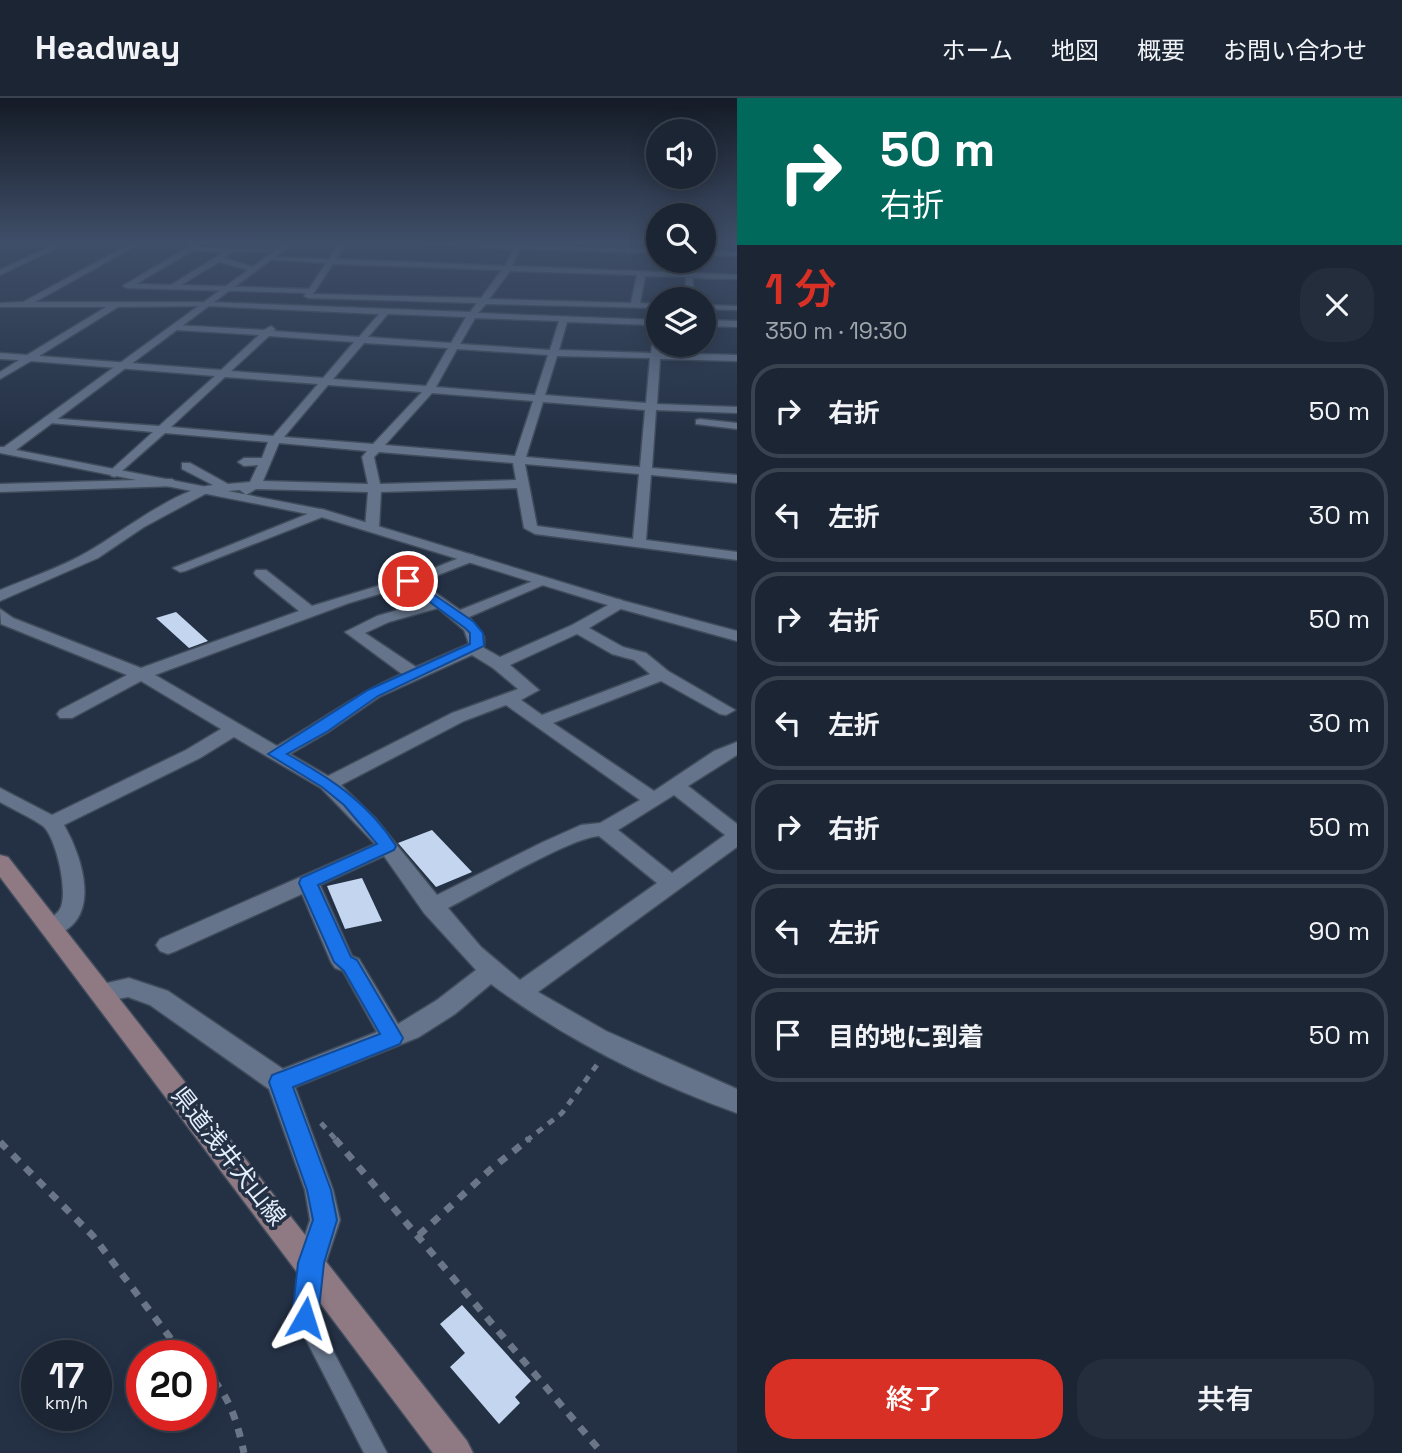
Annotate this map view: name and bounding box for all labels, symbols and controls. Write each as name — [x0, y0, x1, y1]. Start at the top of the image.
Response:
text: Headway — [35, 27, 180, 69]
text: ホーム — [942, 35, 1013, 66]
text: 地図 — [1051, 35, 1099, 66]
text: 概要 — [1137, 35, 1185, 66]
text: お問い合わせ — [1223, 35, 1367, 66]
text: 50 m — [880, 118, 995, 180]
map controls — [646, 119, 716, 357]
button: sound — [646, 119, 716, 189]
icon: right — [765, 126, 856, 217]
text: 右折 — [880, 185, 944, 225]
button: search — [646, 203, 716, 273]
text: 1 分 — [765, 263, 837, 316]
button: close — [1300, 268, 1374, 342]
button: layers — [646, 287, 716, 357]
text: 350 m · 19:30 — [765, 316, 907, 346]
icon: right — [769, 392, 807, 430]
text: 50 m — [1309, 394, 1370, 428]
text: 右折 — [828, 396, 880, 430]
icon: left — [769, 496, 807, 534]
text: 30 m — [1309, 498, 1370, 532]
text: 左折 — [828, 500, 880, 534]
pin — [378, 551, 438, 611]
icon: arrive — [389, 562, 427, 600]
icon: right — [769, 600, 807, 638]
text: 50 m — [1309, 602, 1370, 636]
text: 右折 — [828, 604, 880, 638]
icon: left — [769, 704, 807, 742]
text: 30 m — [1309, 706, 1370, 740]
text: 左折 — [828, 708, 880, 742]
icon: right — [769, 808, 807, 846]
text: 50 m — [1309, 810, 1370, 844]
text: 右折 — [828, 812, 880, 846]
icon: left — [769, 912, 807, 950]
text: 90 m — [1308, 914, 1370, 948]
text: 左折 — [828, 916, 880, 950]
icon: arrive — [769, 1016, 807, 1054]
text: 50 m — [1309, 1018, 1370, 1052]
text: 目的地に到着 — [828, 1020, 984, 1054]
street label: 県道浅井犬山線 — [165, 1080, 293, 1232]
position arrow — [268, 1281, 342, 1355]
speed limit sign: 20 — [126, 1340, 217, 1431]
text: 17 — [49, 1354, 84, 1398]
button: 終了 — [765, 1359, 1063, 1439]
button: 共有 — [1077, 1359, 1374, 1439]
text: km/h — [45, 1391, 88, 1414]

